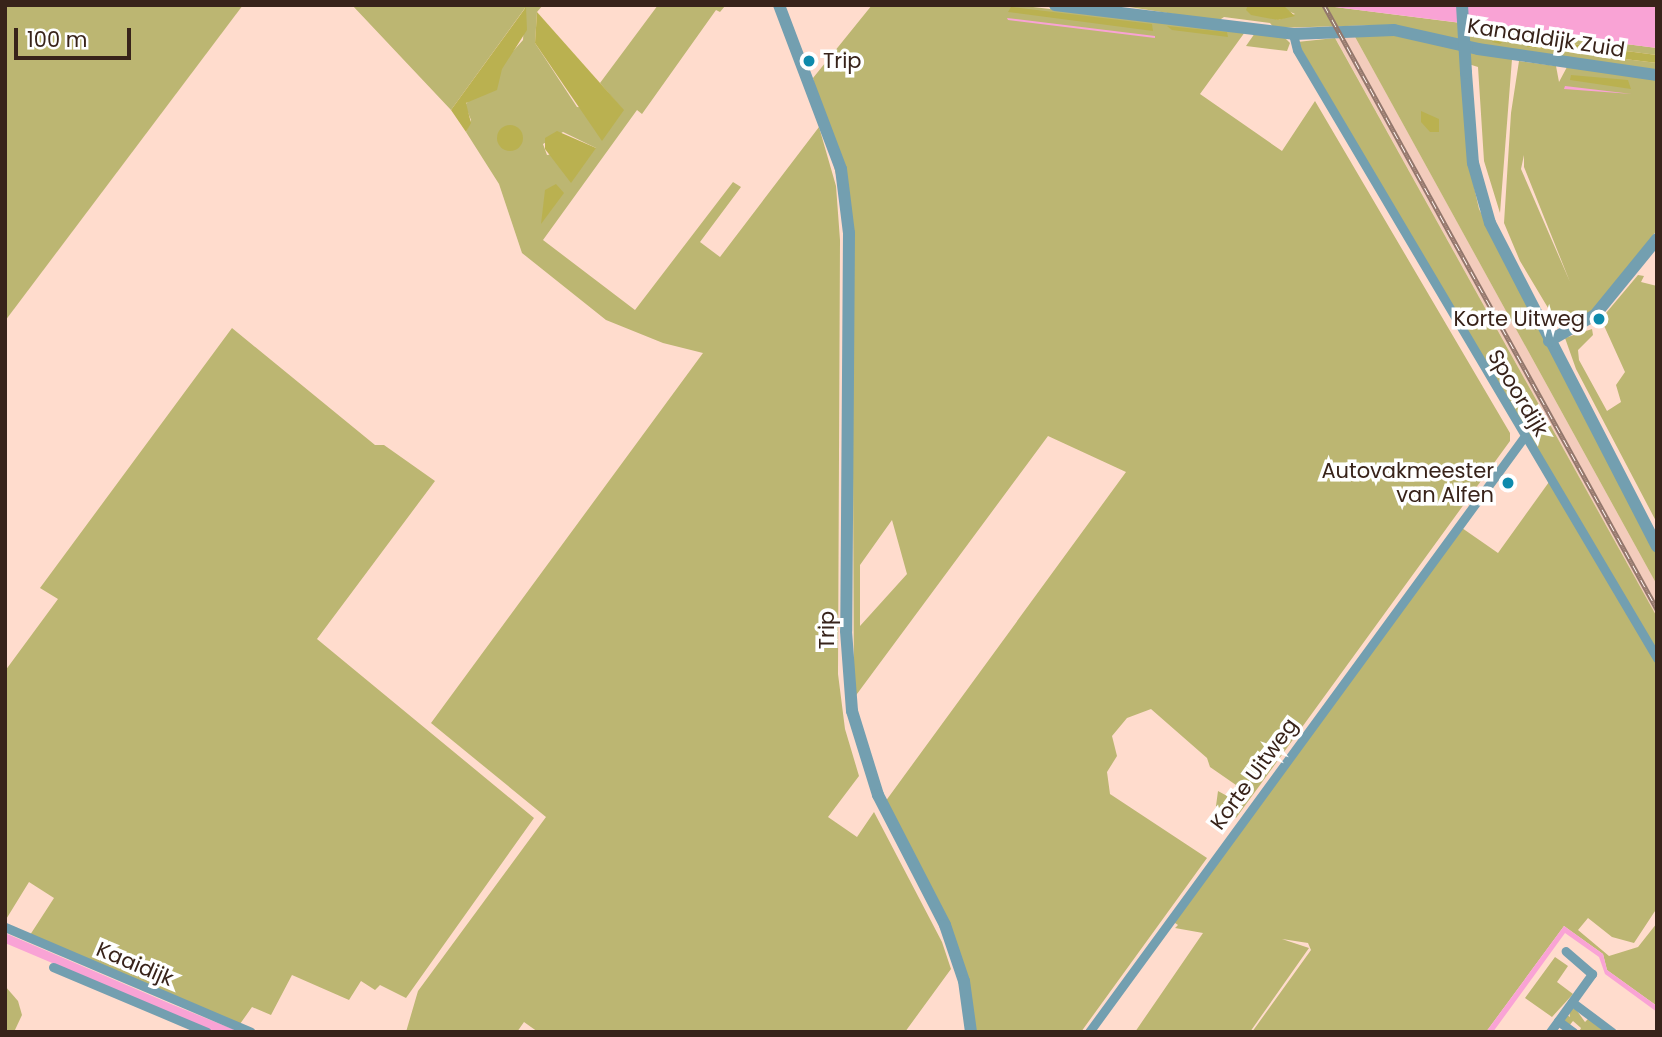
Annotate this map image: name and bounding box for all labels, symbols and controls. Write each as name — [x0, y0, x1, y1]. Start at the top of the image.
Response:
street label: Kanaaldijk Zuid — [1466, 13, 1626, 63]
scale bar — [18, 14, 135, 58]
text: 100 m — [27, 25, 87, 54]
place label: Trip — [823, 48, 862, 74]
marker: Trip — [801, 53, 817, 69]
place label: Korte Uitweg — [1453, 306, 1585, 332]
marker: Korte Uitweg — [1591, 311, 1607, 327]
street label: Spoordijk — [1482, 345, 1554, 441]
place label: Autovakmeester van Alfen — [1321, 458, 1494, 508]
marker: Autovakmeester van Alfen — [1500, 475, 1516, 491]
street label: Trip — [814, 611, 840, 649]
street label: Korte Uitweg — [1205, 713, 1303, 835]
street label: Kaaidijk — [93, 936, 177, 992]

